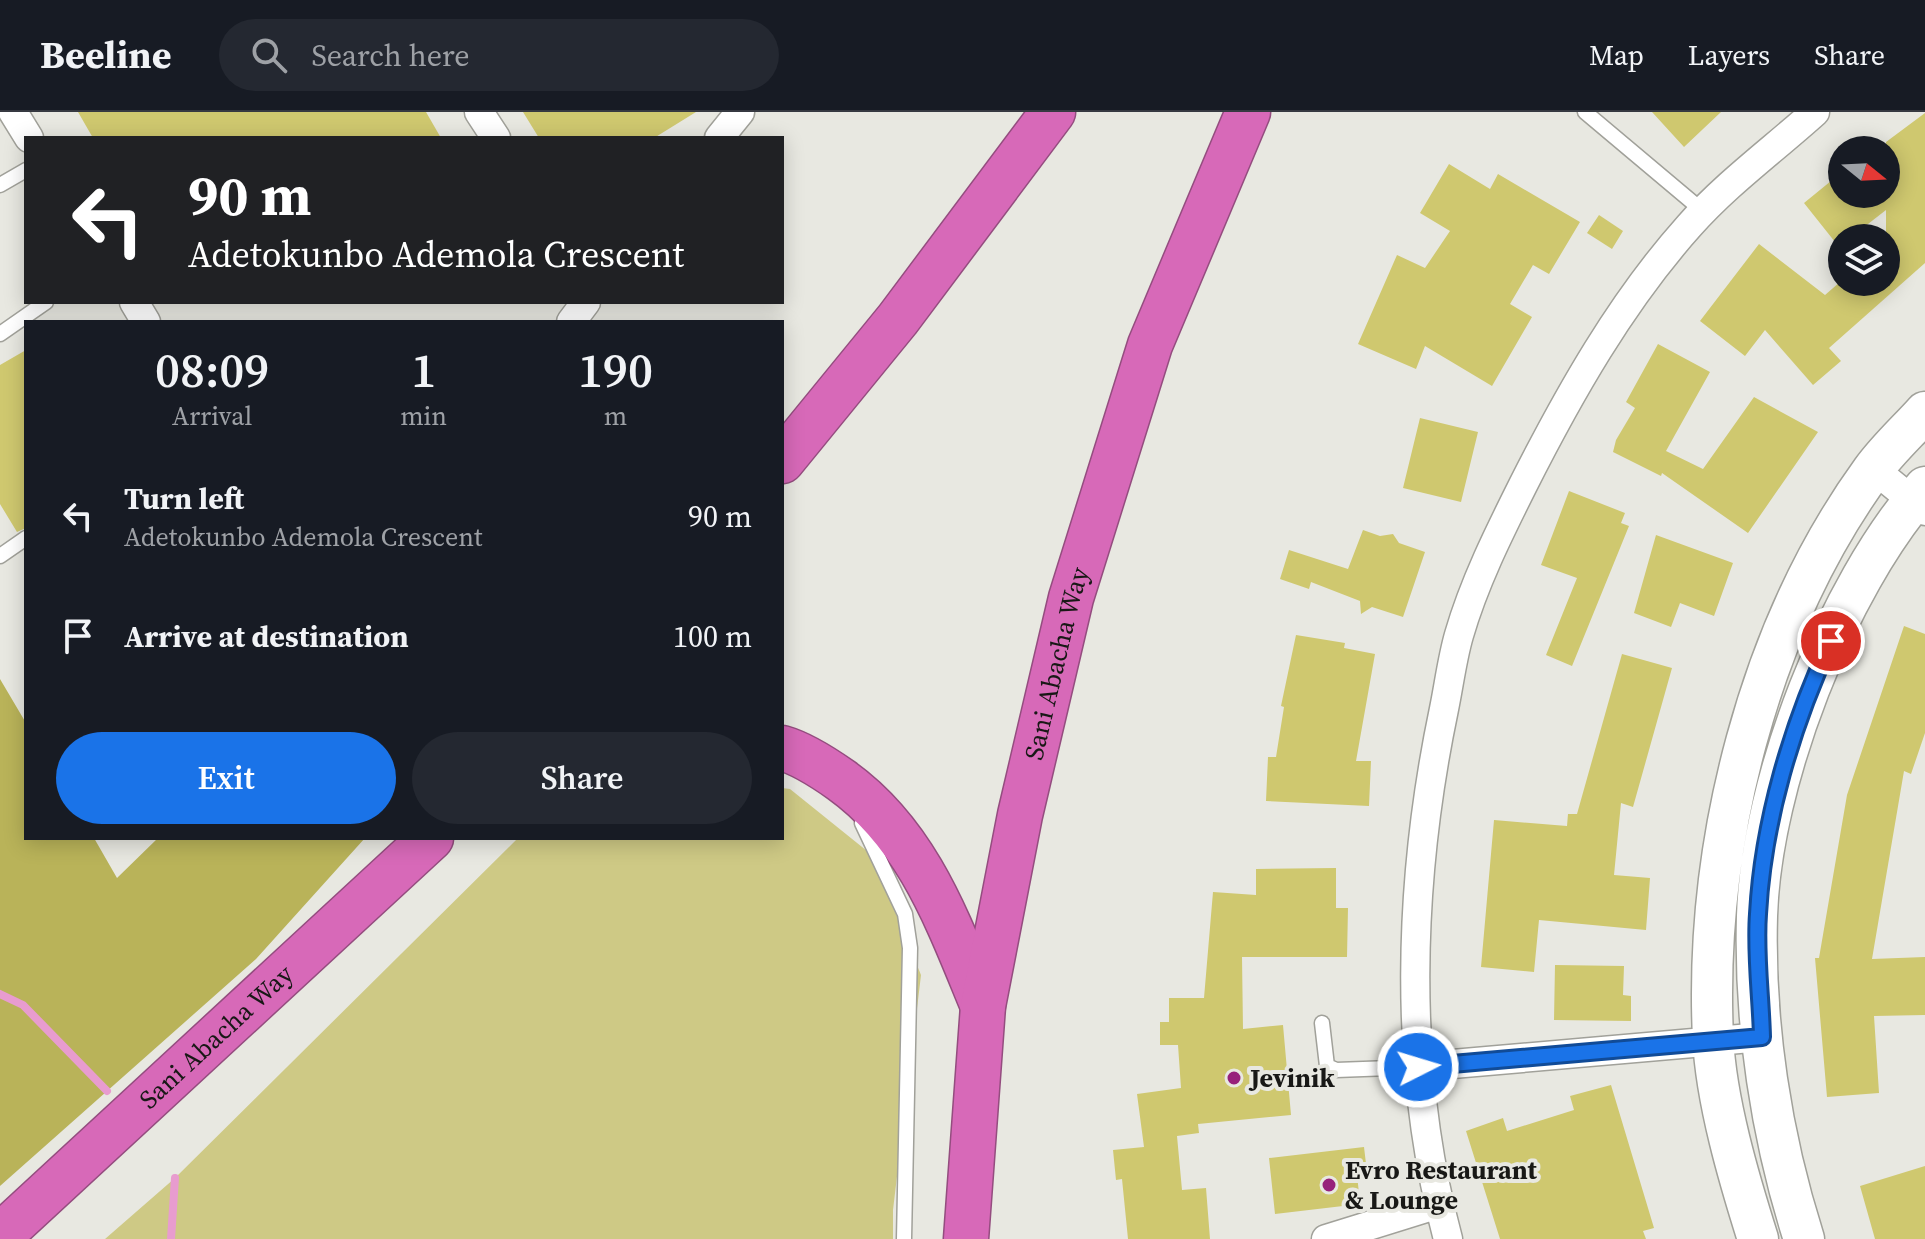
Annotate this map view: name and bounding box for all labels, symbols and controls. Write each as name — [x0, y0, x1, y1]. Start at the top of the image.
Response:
search box — [219, 19, 779, 91]
text: Beeline — [40, 29, 171, 81]
icon: search — [247, 33, 291, 77]
text: Search here — [311, 35, 470, 76]
text: Map — [1589, 36, 1644, 74]
text: Layers — [1688, 36, 1770, 74]
text: Share — [1814, 36, 1885, 74]
north arrow — [1828, 136, 1900, 208]
map controls — [1828, 136, 1900, 296]
text: 90 m — [188, 157, 311, 234]
icon: left — [56, 168, 160, 272]
button: layers — [1828, 224, 1900, 296]
text: Adetokunbo Ademola Crescent — [188, 230, 684, 279]
text: 08:09 — [155, 337, 269, 403]
text: 1 — [411, 337, 436, 403]
text: 190 — [578, 337, 653, 403]
text: Arrival — [172, 398, 252, 434]
text: min — [400, 398, 447, 434]
text: m — [604, 398, 627, 434]
text: Turn left — [124, 478, 244, 519]
icon: left — [56, 494, 100, 538]
text: 90 m — [688, 496, 752, 537]
text: Adetokunbo Ademola Crescent — [124, 519, 482, 555]
street label: Sani Abacha Way — [1016, 562, 1098, 764]
pin — [1797, 607, 1865, 675]
icon: arrive — [56, 614, 100, 658]
text: Arrive at destination — [124, 616, 409, 657]
text: 100 m — [673, 616, 752, 657]
icon: arrive — [1809, 619, 1853, 663]
button: Exit — [56, 732, 396, 824]
button: Share — [412, 732, 752, 824]
street label: Sani Abacha Way — [131, 956, 301, 1117]
position arrow — [1376, 1025, 1460, 1109]
place label: Jevinik — [1248, 1060, 1335, 1096]
marker: Jevinik — [1225, 1069, 1243, 1087]
place label: Evro Restaurant & Lounge — [1345, 1152, 1538, 1218]
marker: Evro Restaurant & Lounge — [1320, 1176, 1338, 1194]

